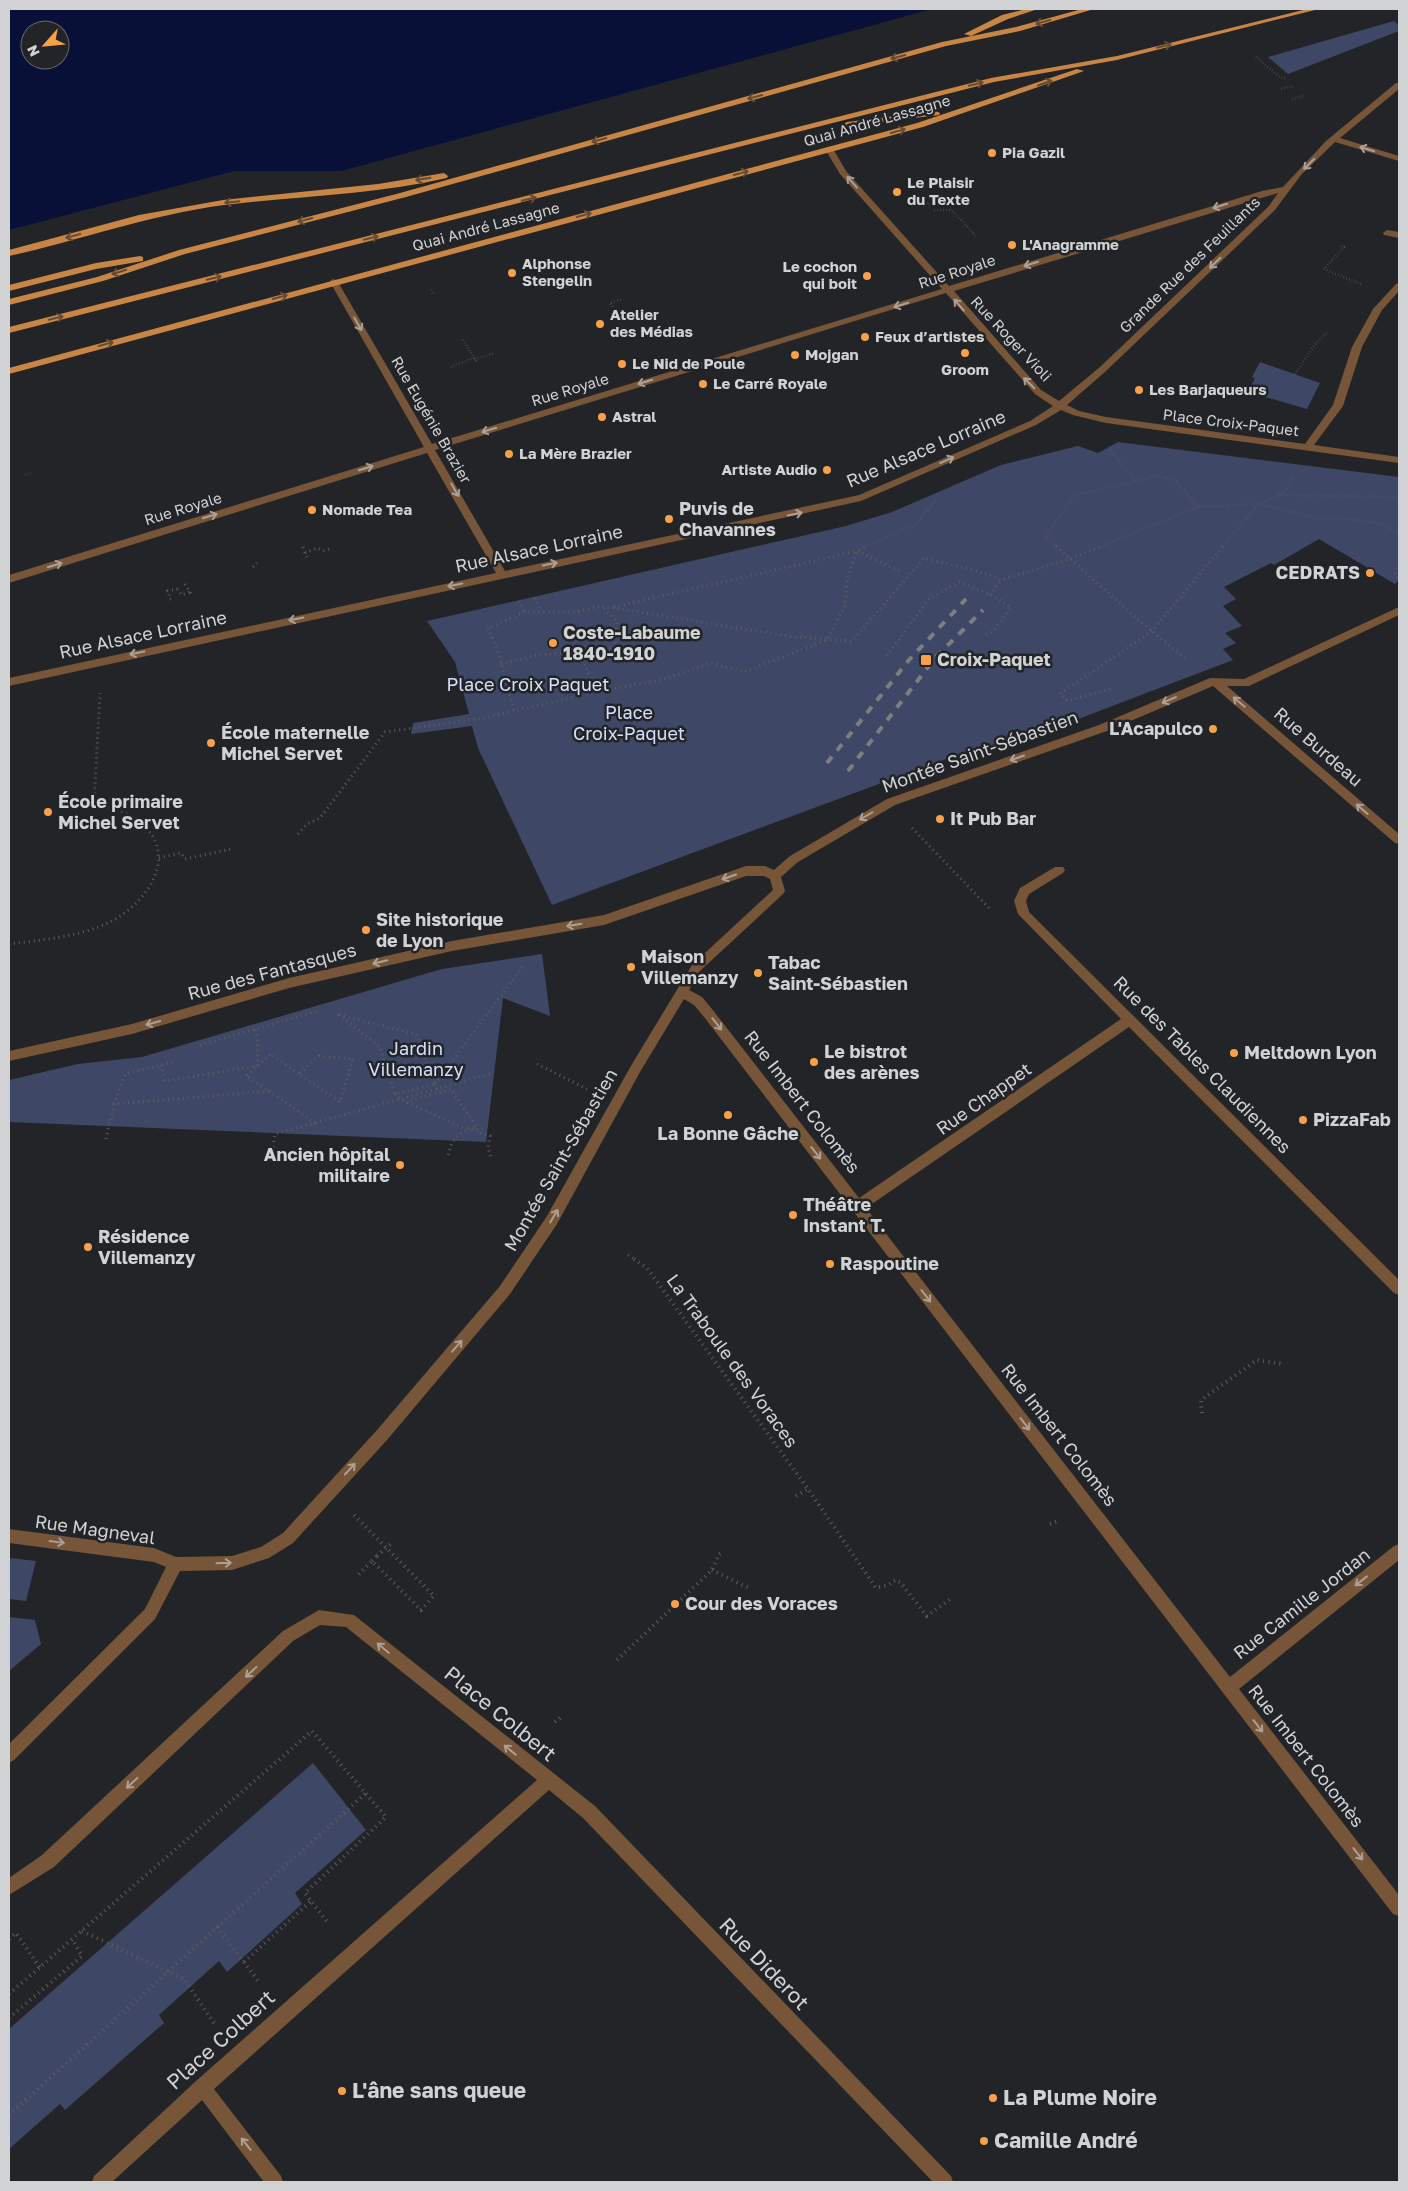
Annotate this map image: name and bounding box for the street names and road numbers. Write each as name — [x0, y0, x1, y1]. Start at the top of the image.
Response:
street label: Quai André Lassagne — [801, 90, 952, 150]
street label: Grande Rue des Feuillants — [1115, 192, 1263, 336]
street label: Quai André Lassagne — [410, 198, 562, 254]
street label: Rue Royale — [916, 250, 998, 292]
street label: Rue Roger Violi — [968, 292, 1056, 385]
street label: Rue Eugénie Brazier — [388, 353, 476, 486]
street label: Rue Royale — [529, 369, 611, 409]
street label: Rue Alsace Lorraine — [843, 405, 1009, 492]
street label: Place Croix-Paquet — [1162, 405, 1300, 439]
street label: Rue Royale — [142, 488, 224, 528]
street label: Rue Alsace Lorraine — [453, 519, 625, 577]
street label: Rue Alsace Lorraine — [57, 605, 229, 663]
street label: Rue Burdeau — [1270, 702, 1367, 791]
street label: Montée Saint-Sébastien — [879, 705, 1081, 797]
street label: Rue des Fantasques — [185, 938, 358, 1004]
street label: Rue des Tables Claudiennes — [1110, 971, 1296, 1157]
street label: Rue Imbert Colomès — [740, 1026, 865, 1177]
street label: Rue Chappet — [932, 1057, 1035, 1139]
street label: Montée Saint-Sébastien — [499, 1064, 621, 1255]
street label: La Traboule des Voraces — [662, 1269, 803, 1451]
street label: Rue Imbert Colomès — [997, 1359, 1122, 1510]
street label: Rue Magneval — [34, 1510, 157, 1548]
street label: Rue Camille Jordan — [1229, 1543, 1374, 1663]
street label: Place Colbert — [439, 1660, 562, 1766]
street label: Rue Imbert Colomès — [1244, 1680, 1369, 1831]
street label: Rue Diderot — [714, 1912, 815, 2015]
street label: Place Colbert — [161, 1984, 280, 2095]

